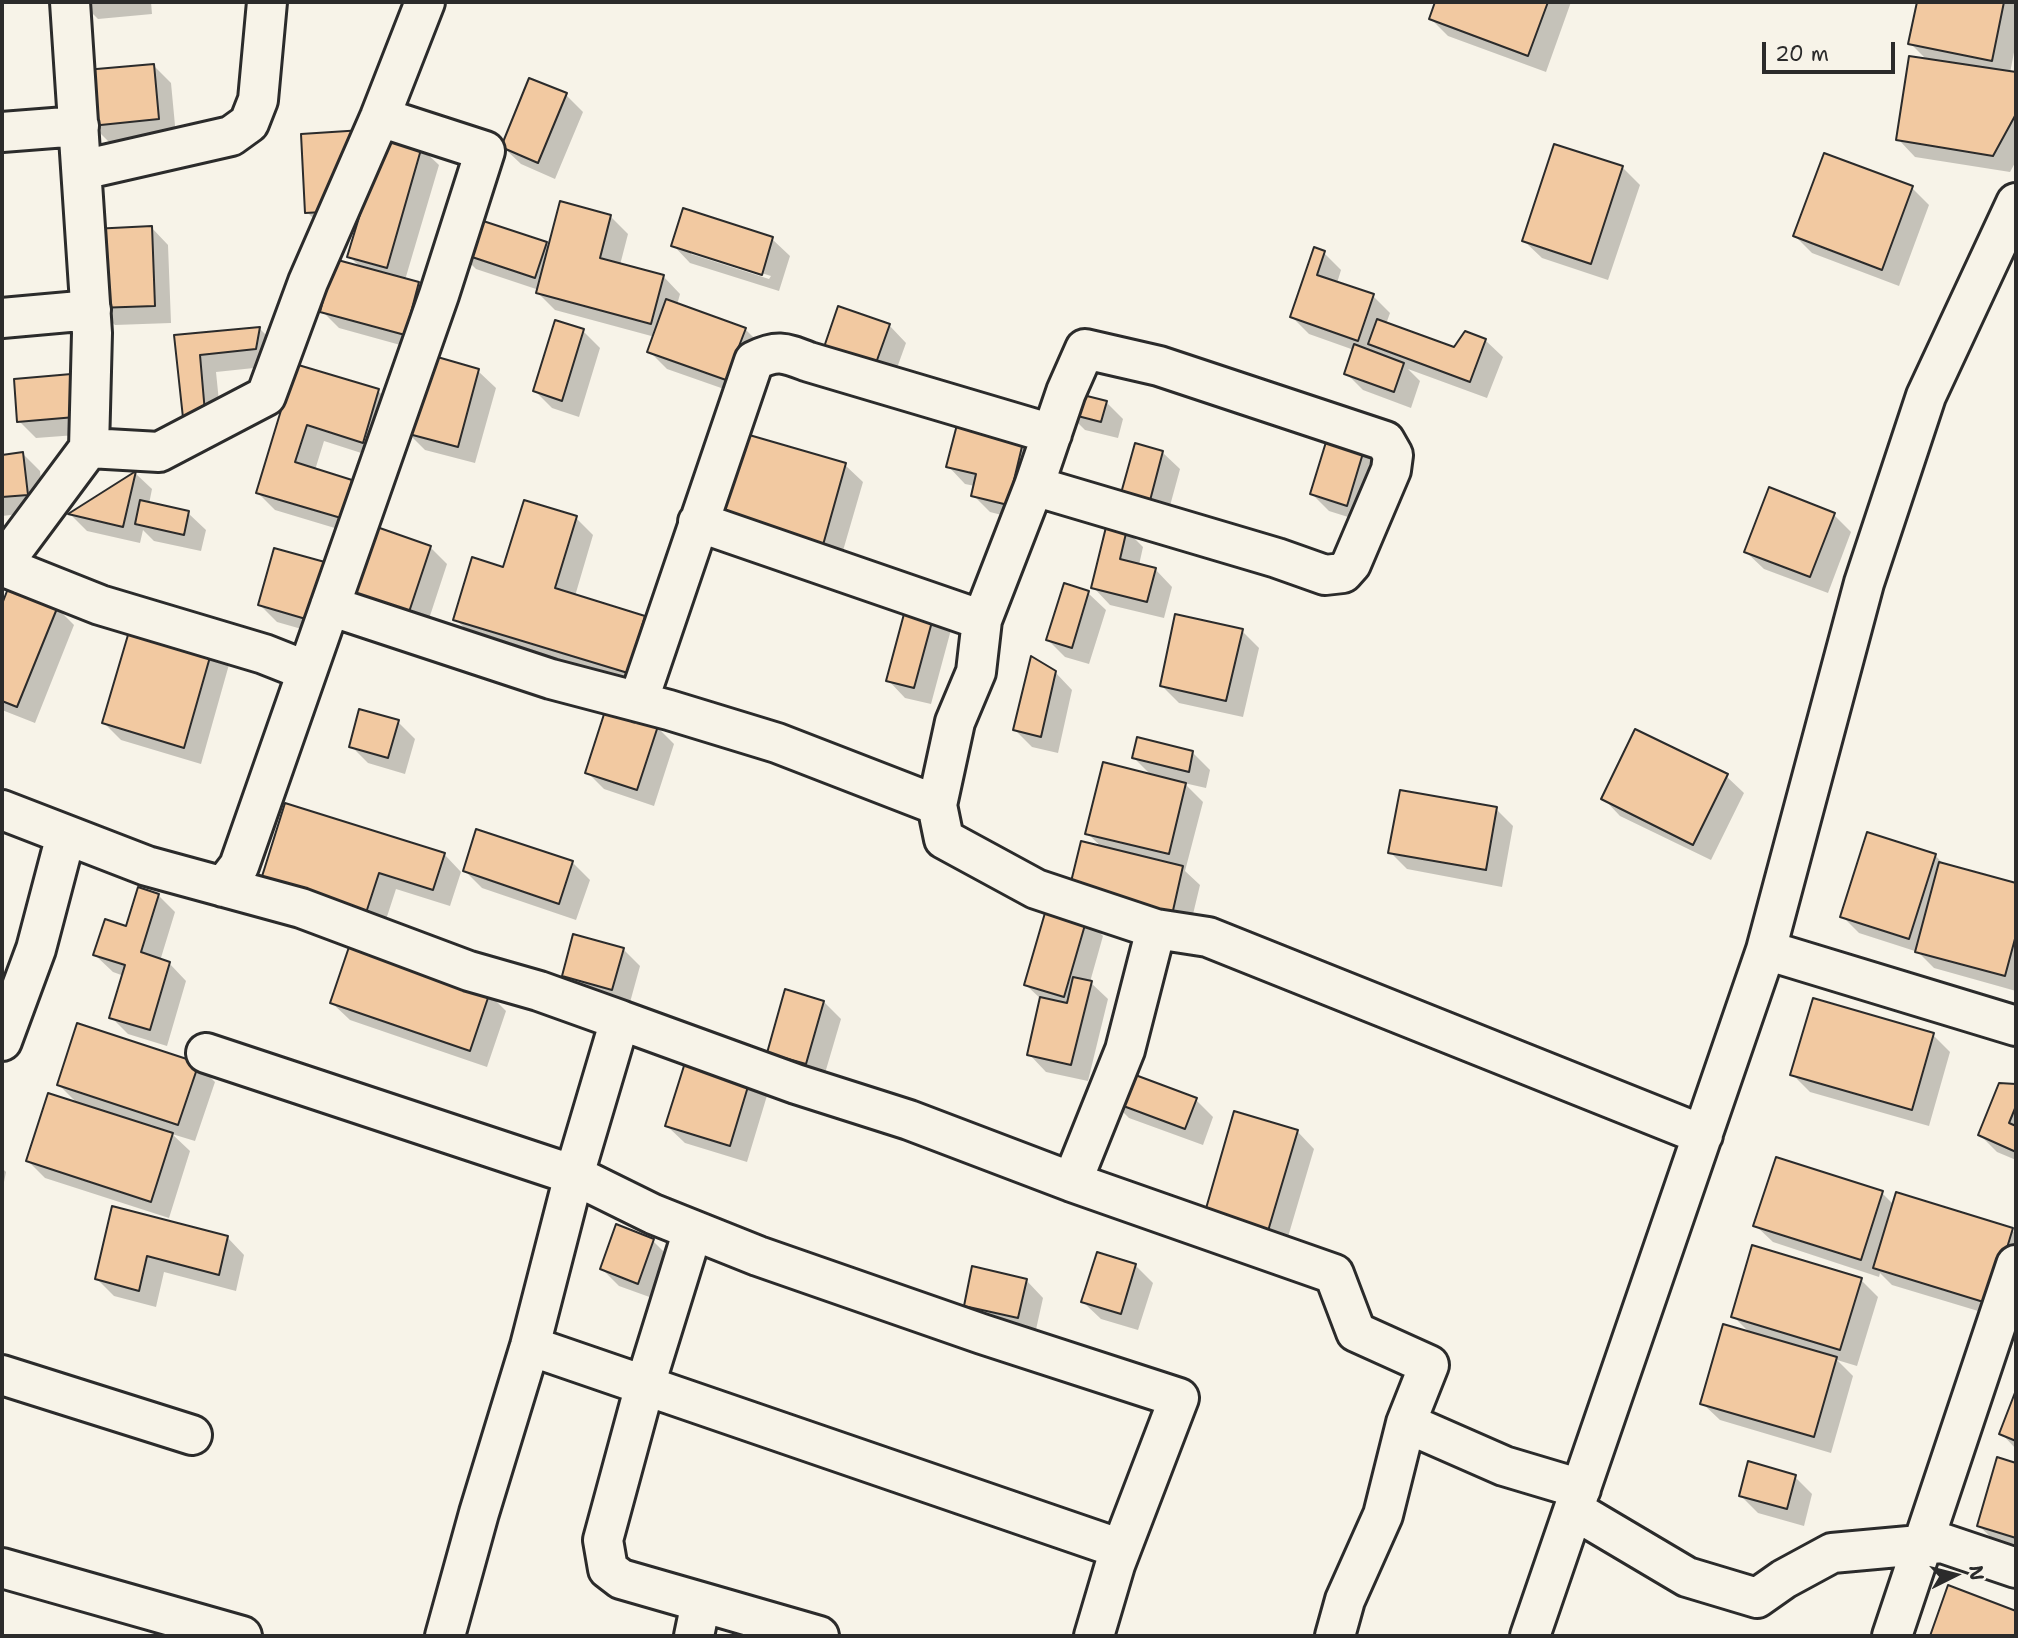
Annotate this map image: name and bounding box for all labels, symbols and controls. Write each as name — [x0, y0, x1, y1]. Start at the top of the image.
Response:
scale bar — [1766, 28, 1899, 72]
text: 20 m — [1775, 40, 1829, 68]
north arrow — [1920, 1540, 1990, 1610]
text: N — [1963, 1564, 1990, 1582]

